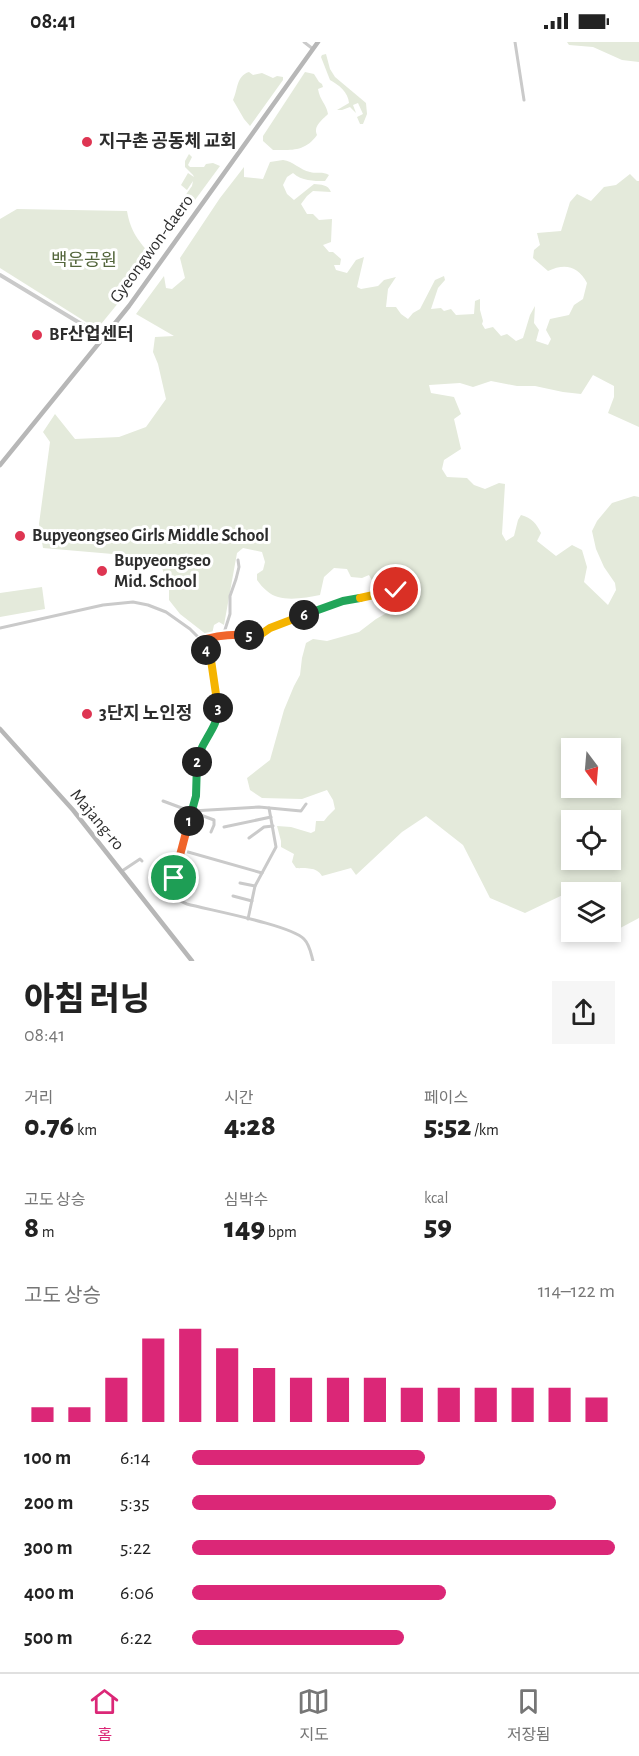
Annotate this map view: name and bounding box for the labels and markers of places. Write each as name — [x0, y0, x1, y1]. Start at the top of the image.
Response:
place label: 지구촌 공동체 교회 — [99, 132, 237, 151]
marker: 지구촌 공동체 교회 — [80, 135, 94, 149]
place label: BF산업센터 — [49, 325, 134, 344]
marker: BF산업센터 — [30, 328, 44, 342]
place label: Bupyeongseo Girls Middle School — [32, 527, 269, 545]
marker: Bupyeongseo Girls Middle School — [13, 529, 27, 543]
place label: Bupyeongseo Mid. School — [114, 552, 211, 591]
marker: Bupyeongseo Mid. School — [95, 564, 109, 578]
pin — [370, 564, 421, 615]
pin: 6 — [289, 600, 319, 630]
pin: 5 — [234, 620, 264, 650]
pin: 4 — [191, 635, 221, 665]
pin: 3 — [203, 693, 233, 723]
place label: 3단지 노인정 — [99, 704, 192, 723]
marker: 3단지 노인정 — [80, 707, 94, 721]
pin: 2 — [182, 747, 212, 777]
pin: 1 — [174, 806, 204, 836]
pin — [148, 852, 199, 903]

